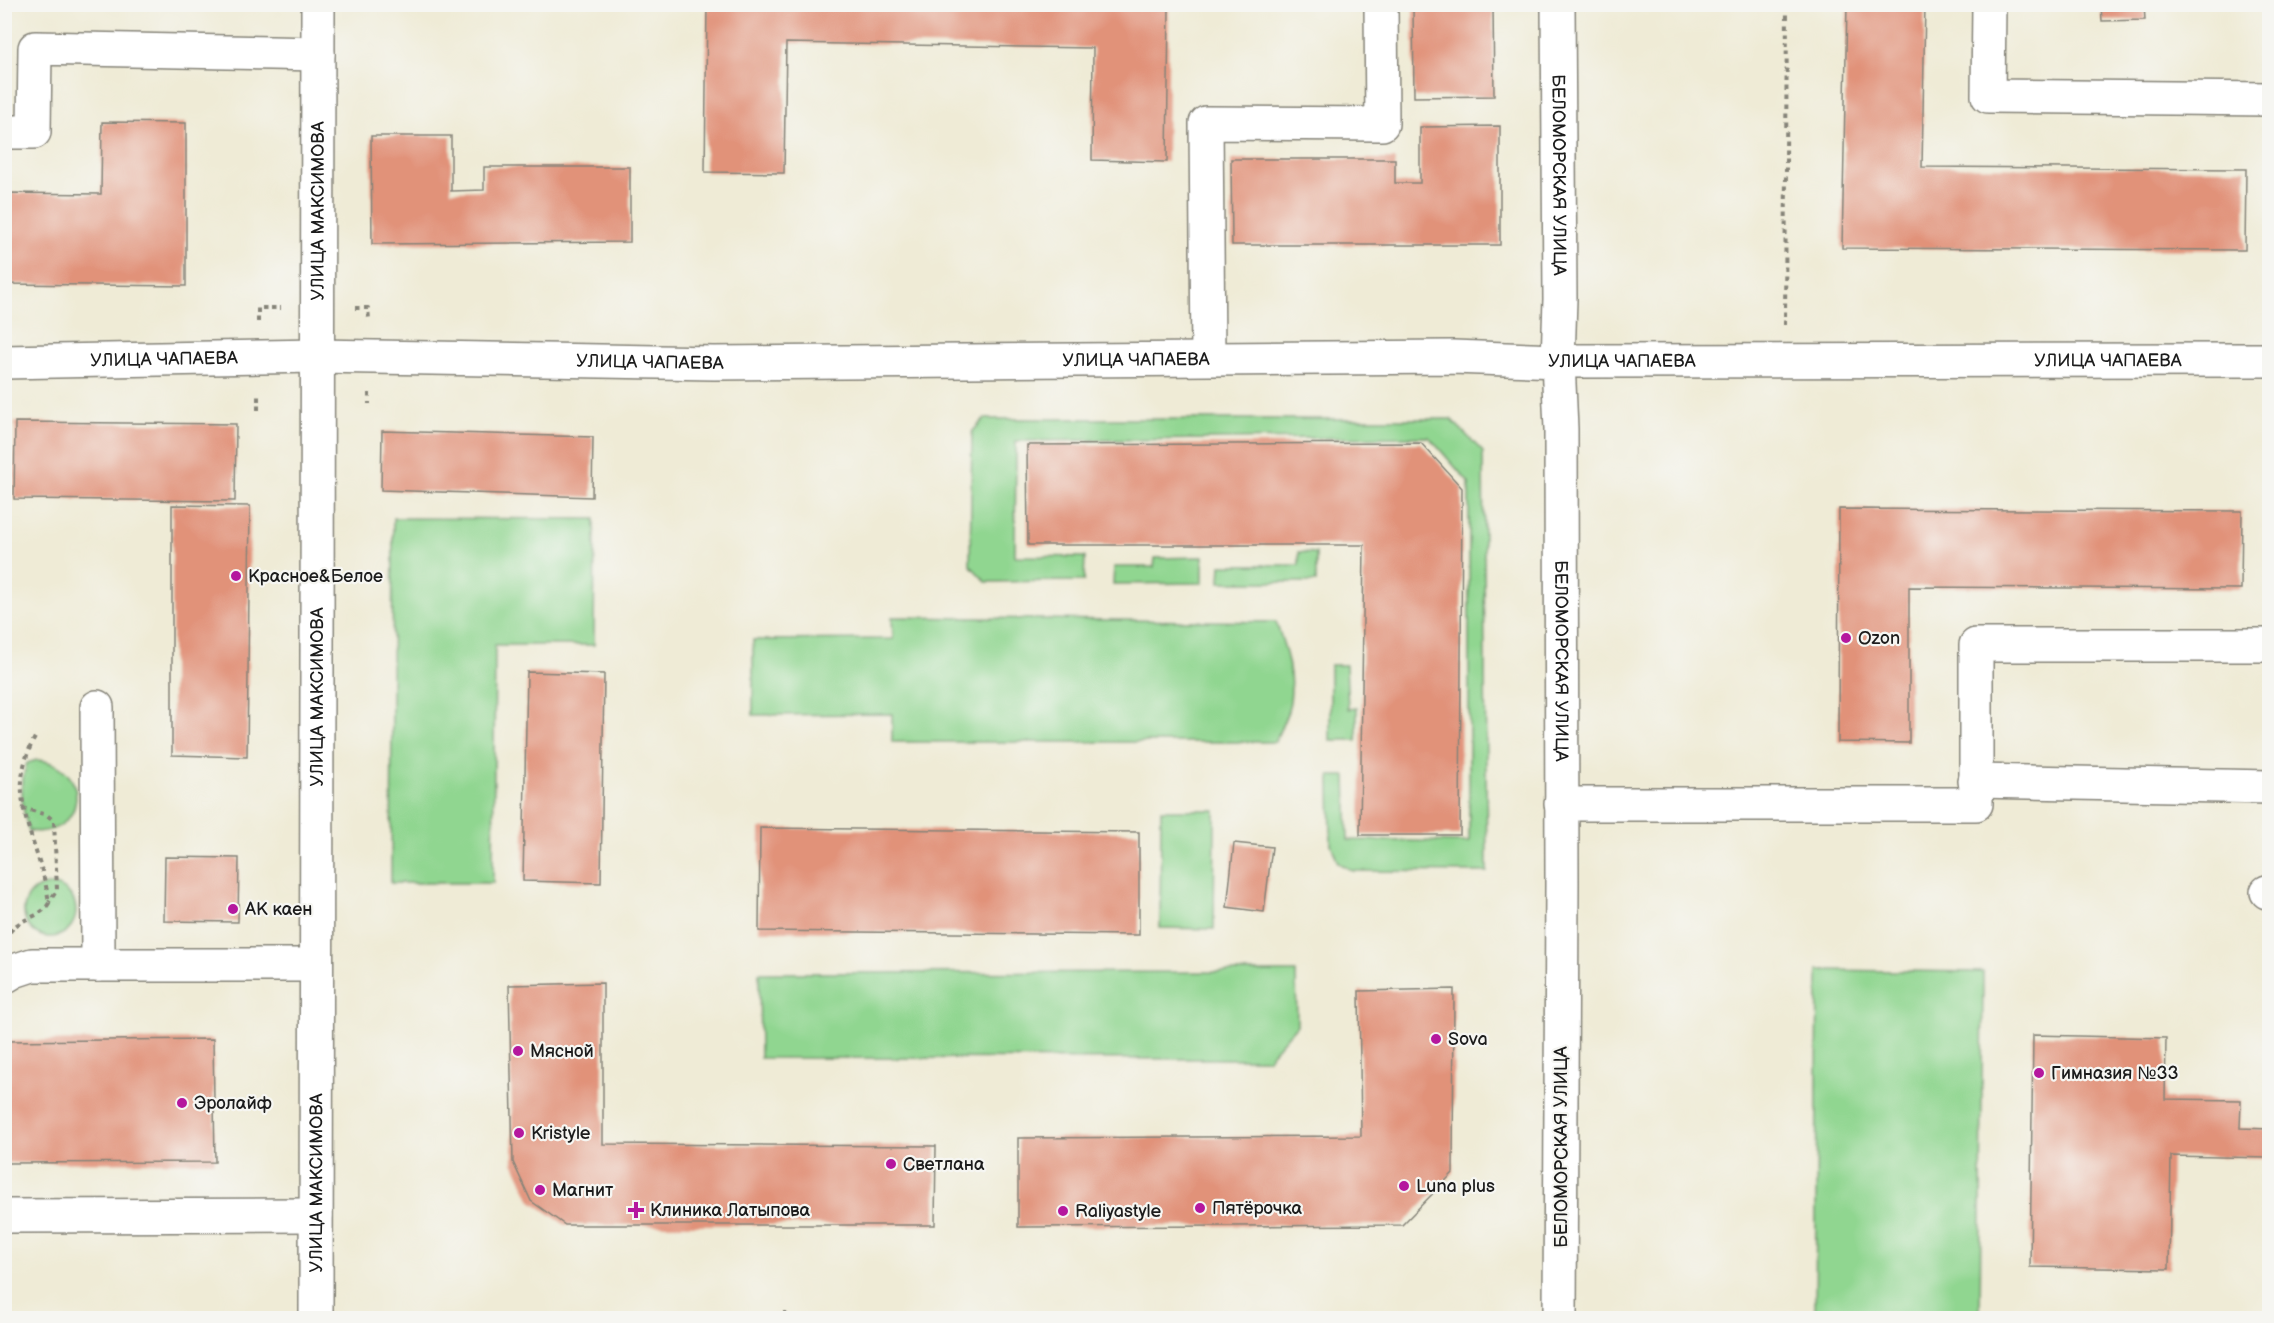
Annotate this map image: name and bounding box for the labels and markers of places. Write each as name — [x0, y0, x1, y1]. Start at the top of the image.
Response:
place label: Красное&Белое — [248, 566, 383, 587]
marker: Красное&Белое — [229, 569, 243, 583]
place label: Ozon — [1858, 628, 1900, 649]
marker: Ozon — [1839, 631, 1853, 645]
place label: АК каен — [244, 899, 313, 920]
marker: АК каен — [226, 902, 240, 916]
place label: Sova — [1448, 1029, 1488, 1050]
marker: Sova — [1429, 1032, 1443, 1046]
place label: Мясной — [530, 1041, 594, 1062]
marker: Мясной — [511, 1044, 525, 1058]
place label: Гимназия №33 — [2051, 1063, 2179, 1084]
marker: Гимназия №33 — [2032, 1066, 2046, 1080]
place label: Эролайф — [194, 1093, 272, 1114]
marker: Эролайф — [175, 1096, 189, 1110]
place label: Kristyle — [531, 1123, 591, 1144]
marker: Kristyle — [512, 1126, 526, 1140]
place label: Светлана — [903, 1154, 985, 1175]
marker: Светлана — [884, 1157, 898, 1171]
place label: Luna plus — [1416, 1176, 1495, 1197]
marker: Luna plus — [1397, 1179, 1411, 1193]
place label: Магнит — [552, 1180, 614, 1201]
marker: Магнит — [533, 1183, 547, 1197]
place label: Пятёрочка — [1212, 1198, 1303, 1219]
place label: Клиника Латыпова — [650, 1200, 811, 1221]
marker: Клиника Латыпова — [627, 1201, 645, 1219]
place label: Raliyastyle — [1075, 1201, 1162, 1222]
marker: Пятёрочка — [1193, 1201, 1207, 1215]
marker: Raliyastyle — [1056, 1204, 1070, 1218]

